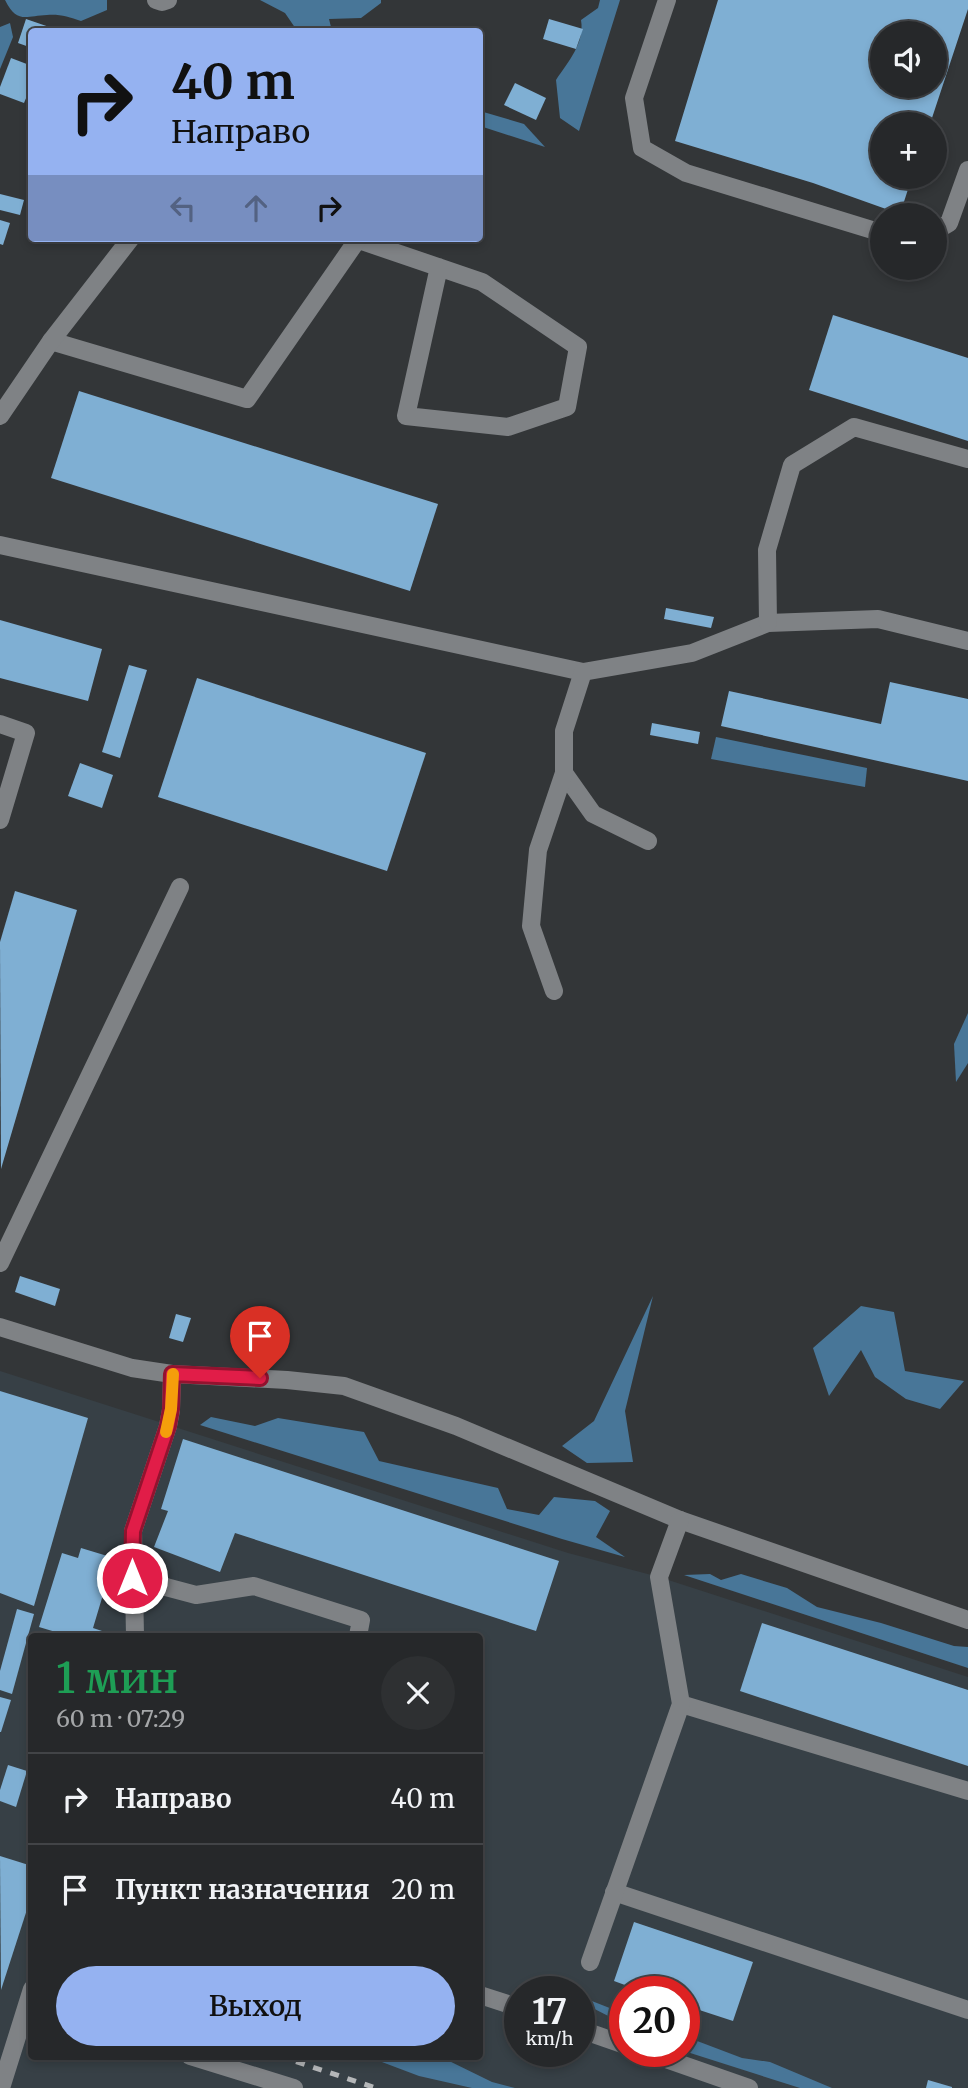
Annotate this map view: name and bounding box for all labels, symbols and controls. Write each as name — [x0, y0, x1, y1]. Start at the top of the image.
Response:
map controls — [870, 21, 947, 280]
button: sound — [870, 21, 947, 98]
text: 40 m — [171, 51, 295, 112]
icon: right — [56, 56, 147, 147]
text: Направо — [171, 112, 310, 152]
button: + — [870, 112, 947, 189]
icon: left — [164, 189, 202, 227]
icon: ahead — [237, 189, 275, 227]
icon: right — [310, 189, 348, 227]
button: − — [870, 203, 947, 280]
pin — [230, 1306, 290, 1378]
icon: arrive — [241, 1317, 279, 1355]
position arrow — [95, 1541, 169, 1615]
text: 1 мин — [56, 1652, 178, 1704]
button: close — [381, 1656, 455, 1730]
text: 60 m · 07:29 — [56, 1704, 185, 1733]
icon: right — [56, 1780, 94, 1818]
text: Направо — [115, 1782, 232, 1815]
text: 40 m — [391, 1782, 455, 1815]
icon: arrive — [56, 1871, 94, 1909]
text: Пункт назначения — [115, 1873, 369, 1906]
text: 20 m — [391, 1873, 455, 1906]
button: Выход — [56, 1966, 455, 2046]
speed limit sign: 20 — [609, 1976, 700, 2067]
text: 17 — [532, 1990, 567, 2034]
text: km/h — [526, 2027, 573, 2050]

